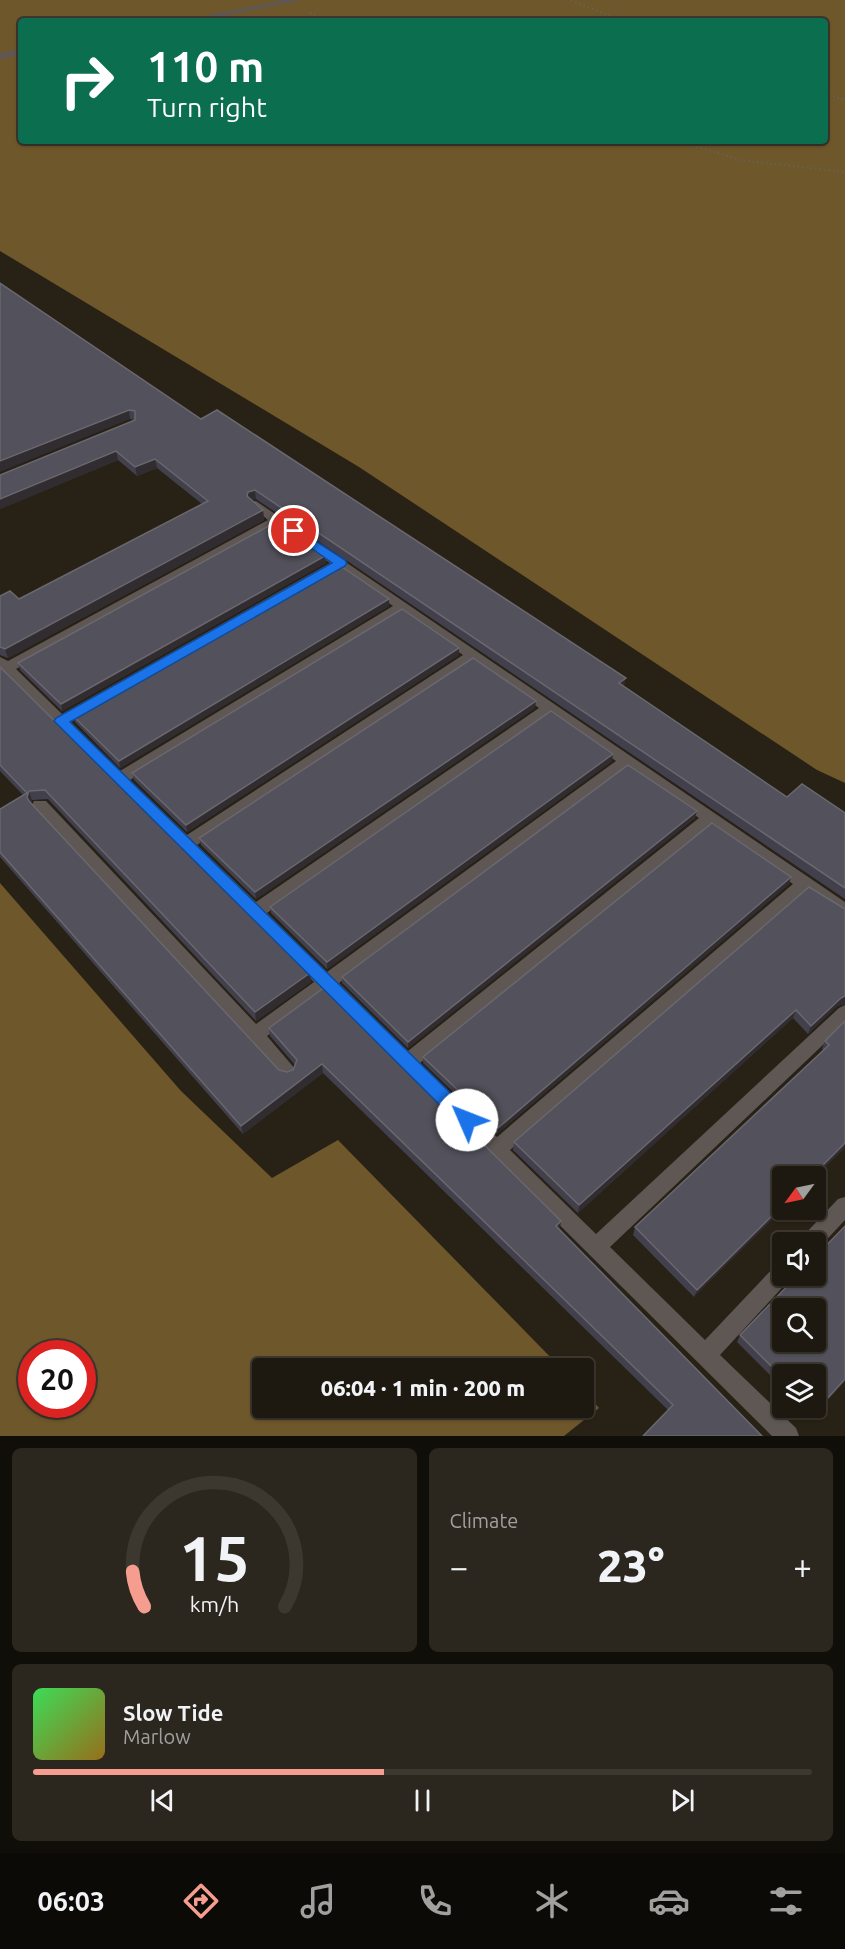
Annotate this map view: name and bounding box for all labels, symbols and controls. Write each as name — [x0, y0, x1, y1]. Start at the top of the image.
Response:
icon: right — [48, 42, 126, 120]
text: 110 m — [147, 43, 264, 90]
text: Turn right — [147, 92, 267, 122]
pin — [268, 505, 319, 556]
icon: arrive — [277, 514, 310, 547]
position arrow — [435, 1088, 499, 1152]
north arrow — [772, 1166, 826, 1220]
map controls — [772, 1166, 826, 1418]
button: sound — [772, 1232, 826, 1286]
button: search — [772, 1298, 826, 1352]
speed limit sign: 20 — [18, 1340, 96, 1418]
button: layers — [772, 1364, 826, 1418]
text: 06:04 · 1 min · 200 m — [321, 1375, 525, 1400]
text: Climate — [450, 1509, 518, 1532]
text: 15 — [179, 1523, 249, 1593]
text: 23° — [597, 1540, 664, 1591]
text: − — [450, 1548, 468, 1585]
text: + — [793, 1548, 812, 1585]
text: km/h — [189, 1592, 239, 1616]
text: Slow Tide — [123, 1700, 223, 1725]
text: Marlow — [123, 1725, 191, 1748]
icon: previous — [146, 1784, 179, 1817]
icon: pause — [406, 1784, 439, 1817]
icon: next — [666, 1784, 699, 1817]
icon: directions — [180, 1880, 222, 1922]
icon: music — [297, 1880, 339, 1922]
icon: phone — [414, 1880, 456, 1922]
icon: climate — [531, 1880, 573, 1922]
icon: car — [648, 1880, 690, 1922]
icon: filters — [765, 1880, 807, 1922]
text: 06:03 — [38, 1886, 105, 1916]

